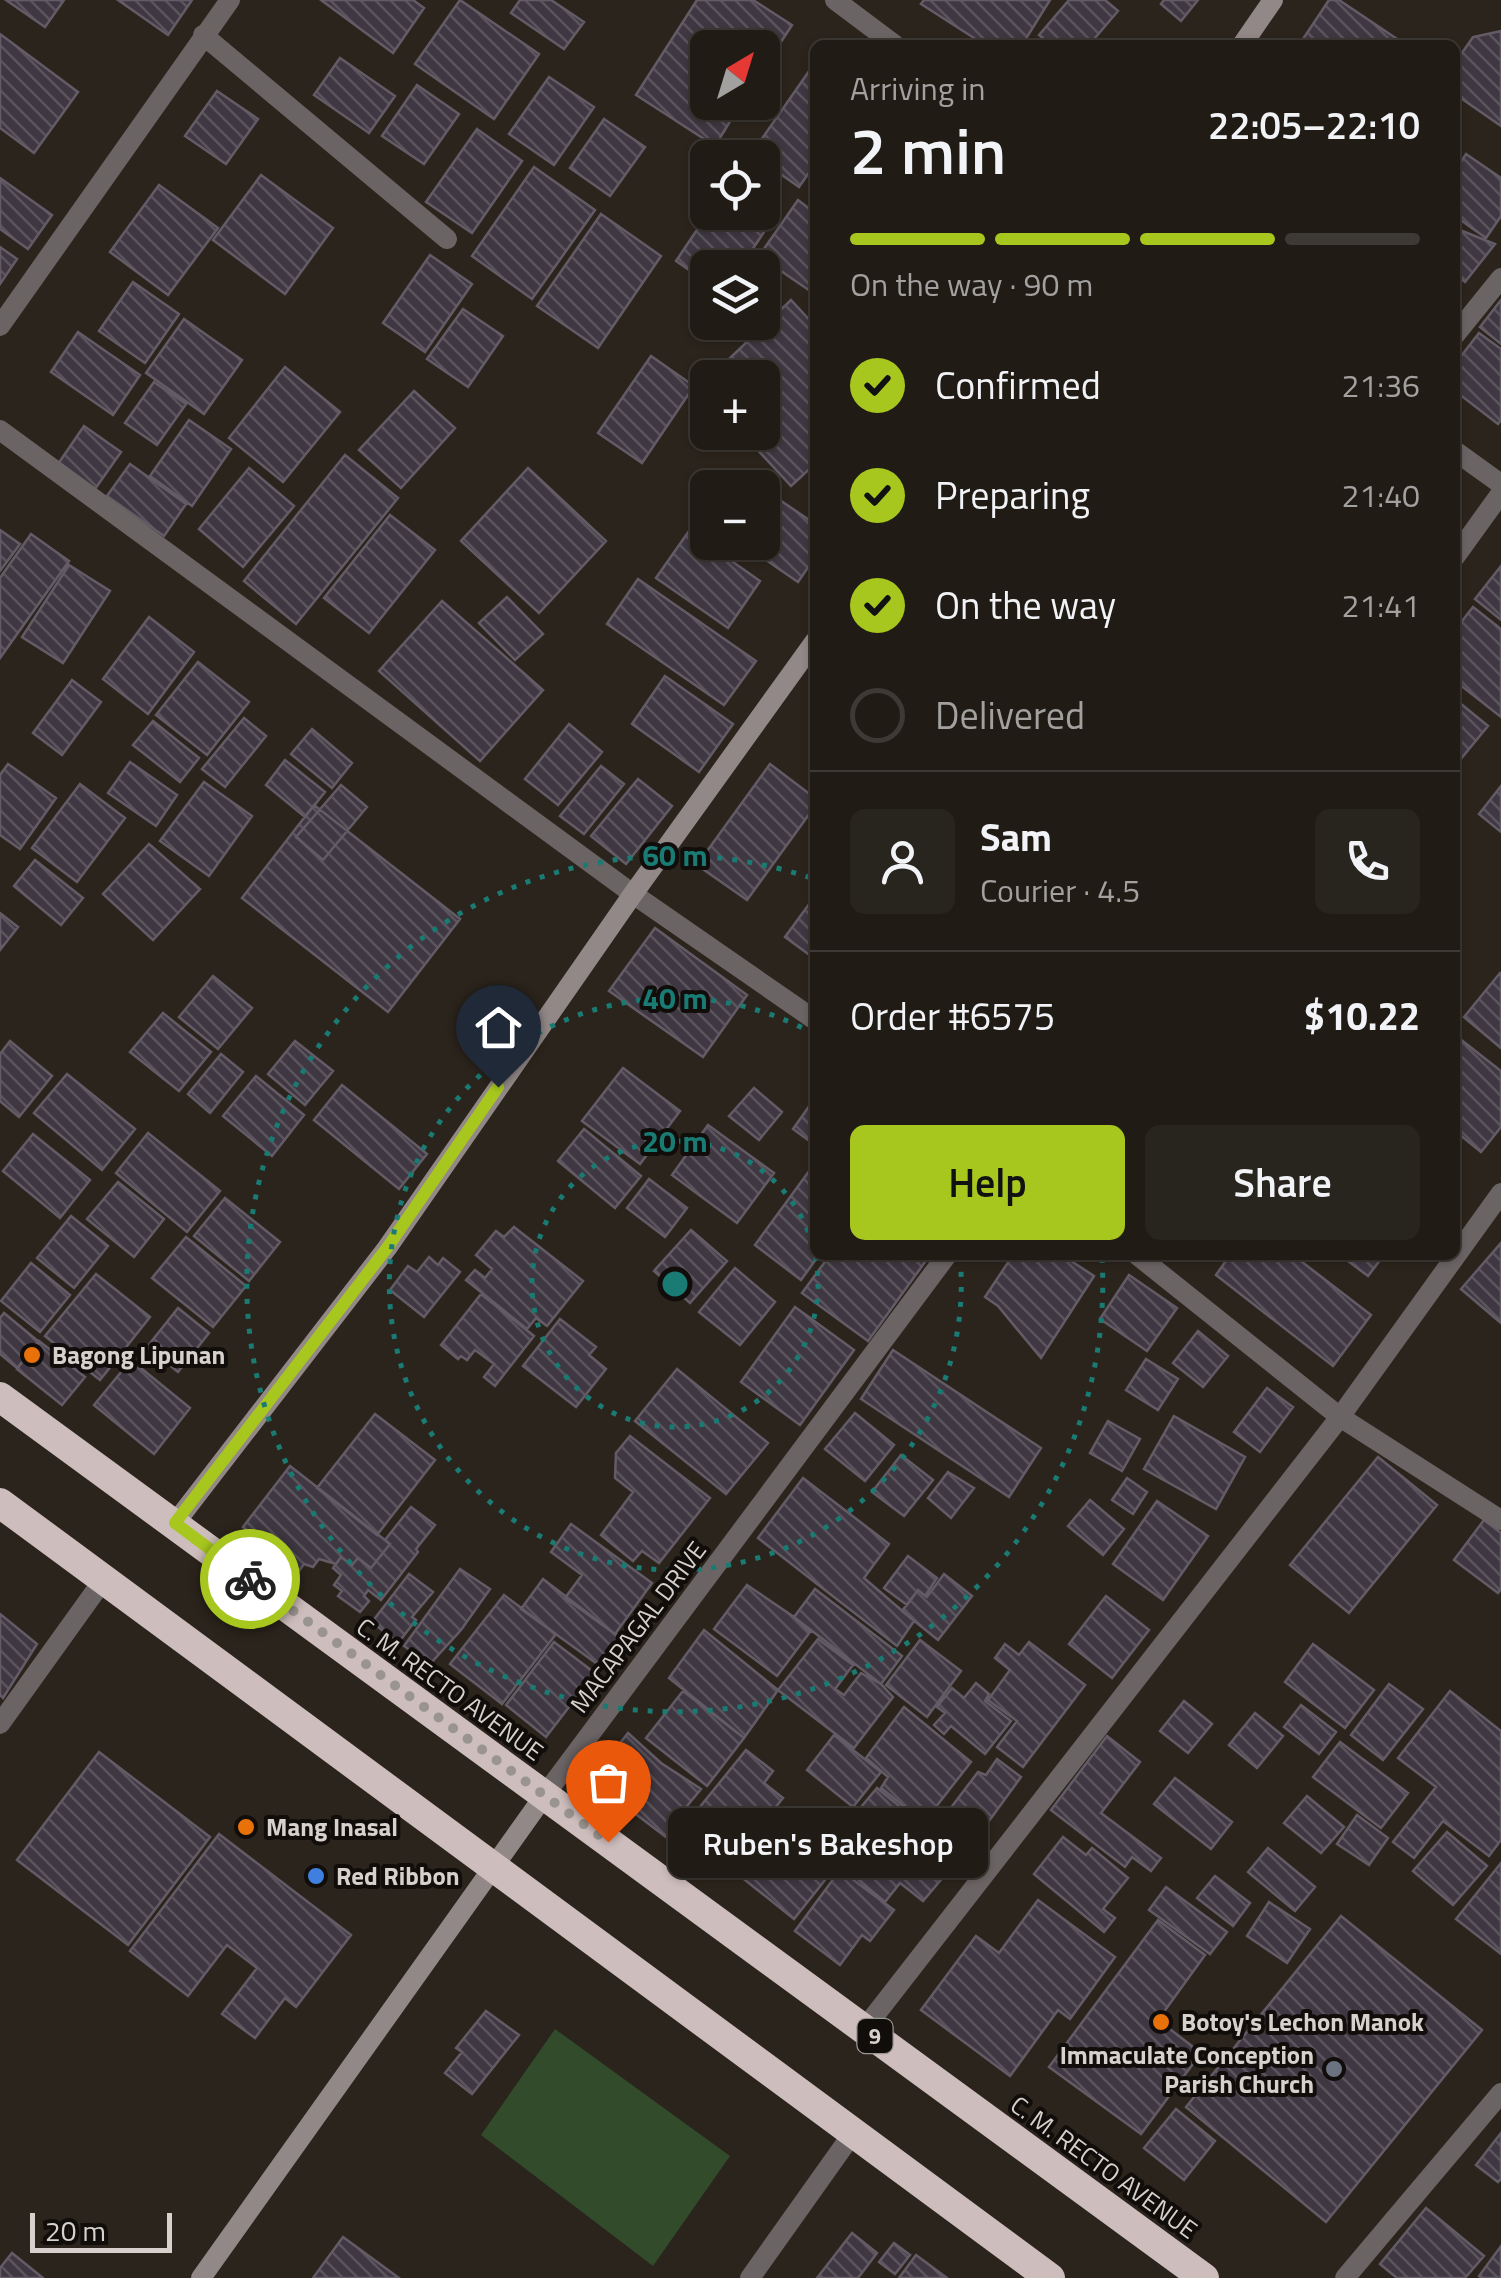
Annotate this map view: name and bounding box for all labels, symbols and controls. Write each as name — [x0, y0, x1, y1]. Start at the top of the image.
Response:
north arrow — [690, 30, 780, 120]
map controls — [690, 30, 780, 560]
text: Arriving in — [850, 64, 986, 112]
text: 22:05–22:10 — [1208, 96, 1420, 154]
text: 2 min — [850, 100, 1006, 199]
button: locate — [690, 140, 780, 230]
button: layers — [690, 250, 780, 340]
text: On the way · 90 m — [850, 260, 1093, 308]
text: Confirmed — [935, 356, 1101, 414]
icon: check — [850, 358, 905, 413]
button: + — [690, 360, 780, 450]
text: 21:36 — [1341, 361, 1420, 409]
text: Preparing — [935, 466, 1090, 524]
icon: check — [850, 468, 905, 523]
button: − — [690, 470, 780, 560]
text: 21:40 — [1341, 471, 1420, 519]
text: On the way — [935, 576, 1116, 634]
icon: check — [850, 578, 905, 633]
text: 21:41 — [1341, 581, 1420, 629]
text: Delivered — [935, 686, 1085, 744]
text: Sam — [980, 808, 1052, 866]
button: person — [850, 809, 955, 914]
button: phone — [1315, 809, 1420, 914]
text: 60 m — [642, 832, 708, 878]
text: Courier · 4.5 — [980, 866, 1140, 914]
text: 40 m — [642, 975, 708, 1021]
pin — [456, 985, 541, 1088]
text: Order #6575 — [850, 987, 1055, 1045]
text: $10.22 — [1304, 987, 1420, 1045]
icon: home — [471, 1000, 526, 1055]
text: 20 m — [642, 1118, 708, 1164]
button: Help — [850, 1125, 1125, 1240]
button: Share — [1145, 1125, 1420, 1240]
centre of rings — [657, 1266, 693, 1302]
place label: Bagong Lipunan — [52, 1336, 225, 1374]
marker: Bagong Lipunan — [21, 1344, 43, 1366]
courier — [200, 1529, 300, 1629]
street label: MACAPAGAL DRIVE — [561, 1533, 715, 1721]
icon: bike — [223, 1552, 278, 1607]
street label: C. M. RECTO AVENUE — [349, 1608, 551, 1770]
pin — [566, 1740, 651, 1843]
icon: bag — [581, 1755, 636, 1810]
callout: Ruben's Bakeshop — [668, 1807, 988, 1877]
place label: Mang Inasal — [266, 1808, 398, 1846]
marker: Mang Inasal — [235, 1816, 257, 1838]
text: Ruben's Bakeshop — [702, 1819, 954, 1867]
place label: Red Ribbon — [336, 1857, 460, 1895]
marker: Red Ribbon — [305, 1865, 327, 1887]
place label: Botoy's Lechon Manok — [1181, 2003, 1424, 2041]
marker: Botoy's Lechon Manok — [1150, 2011, 1172, 2033]
road number: 9 — [858, 2019, 892, 2053]
place label: Immaculate Conception Parish Church — [1060, 2036, 1314, 2103]
marker: Immaculate Conception Parish Church — [1323, 2058, 1345, 2080]
street label: C. M. RECTO AVENUE — [1003, 2086, 1205, 2248]
scale bar — [30, 2208, 172, 2252]
text: 20 m — [45, 2209, 106, 2252]

